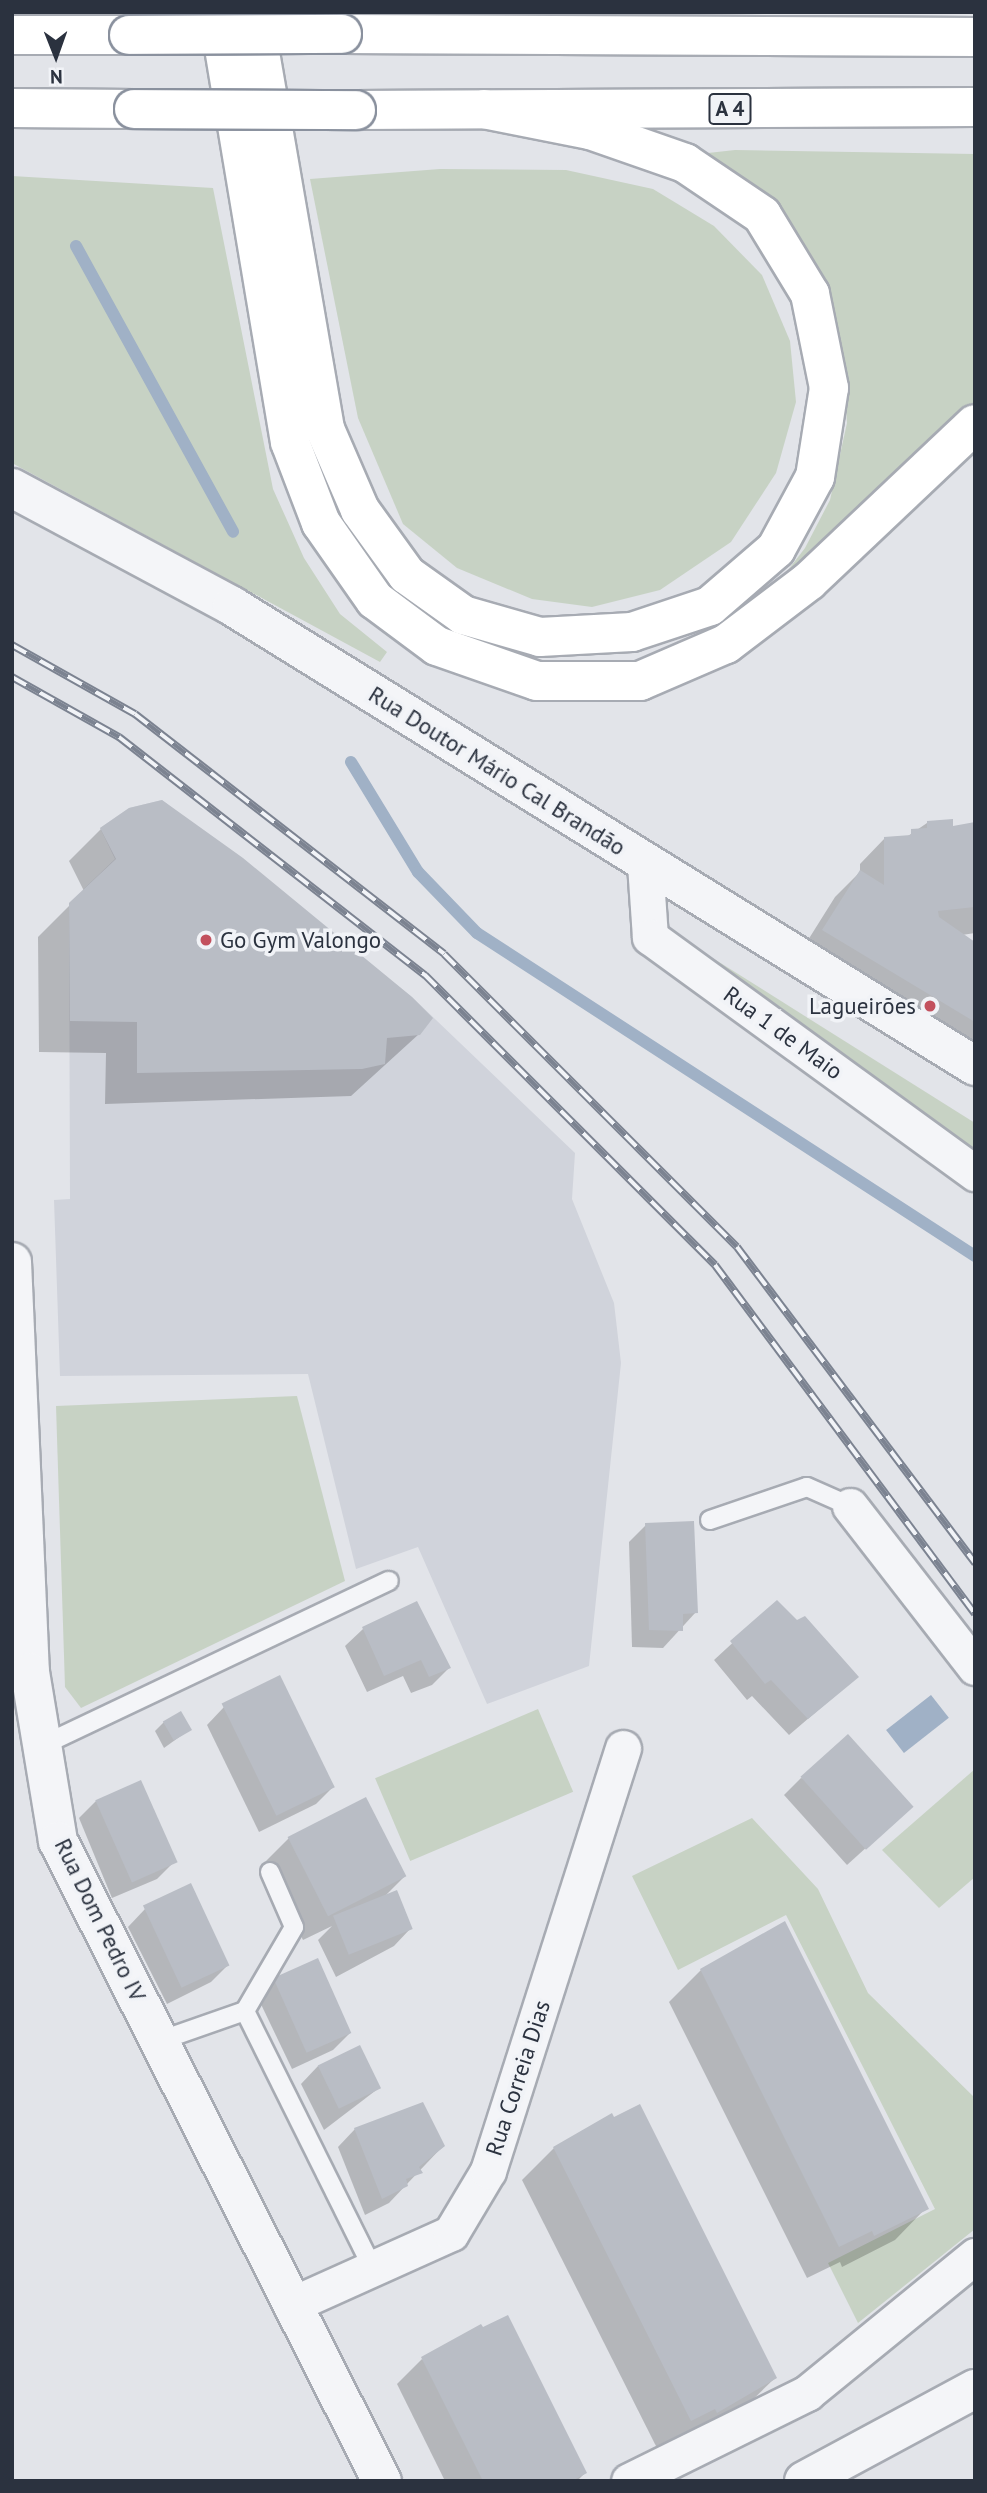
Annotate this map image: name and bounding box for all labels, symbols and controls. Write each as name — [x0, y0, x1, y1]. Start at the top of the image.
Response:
north arrow — [21, 21, 91, 91]
text: N — [50, 65, 63, 89]
road number: A 4 — [707, 92, 753, 126]
street label: Rua Doutor Mário Cal Brandão — [364, 680, 630, 862]
place label: Go Gym Valongo — [220, 926, 382, 954]
marker: Go Gym Valongo — [198, 932, 214, 948]
street label: Rua 1 de Maio — [718, 981, 848, 1085]
place label: Lagueirões — [809, 992, 916, 1020]
marker: Lagueirões — [922, 998, 938, 1014]
street label: Rua Dom Pedro IV — [49, 1834, 151, 2006]
street label: Rua Correia Dias — [480, 1997, 556, 2159]

